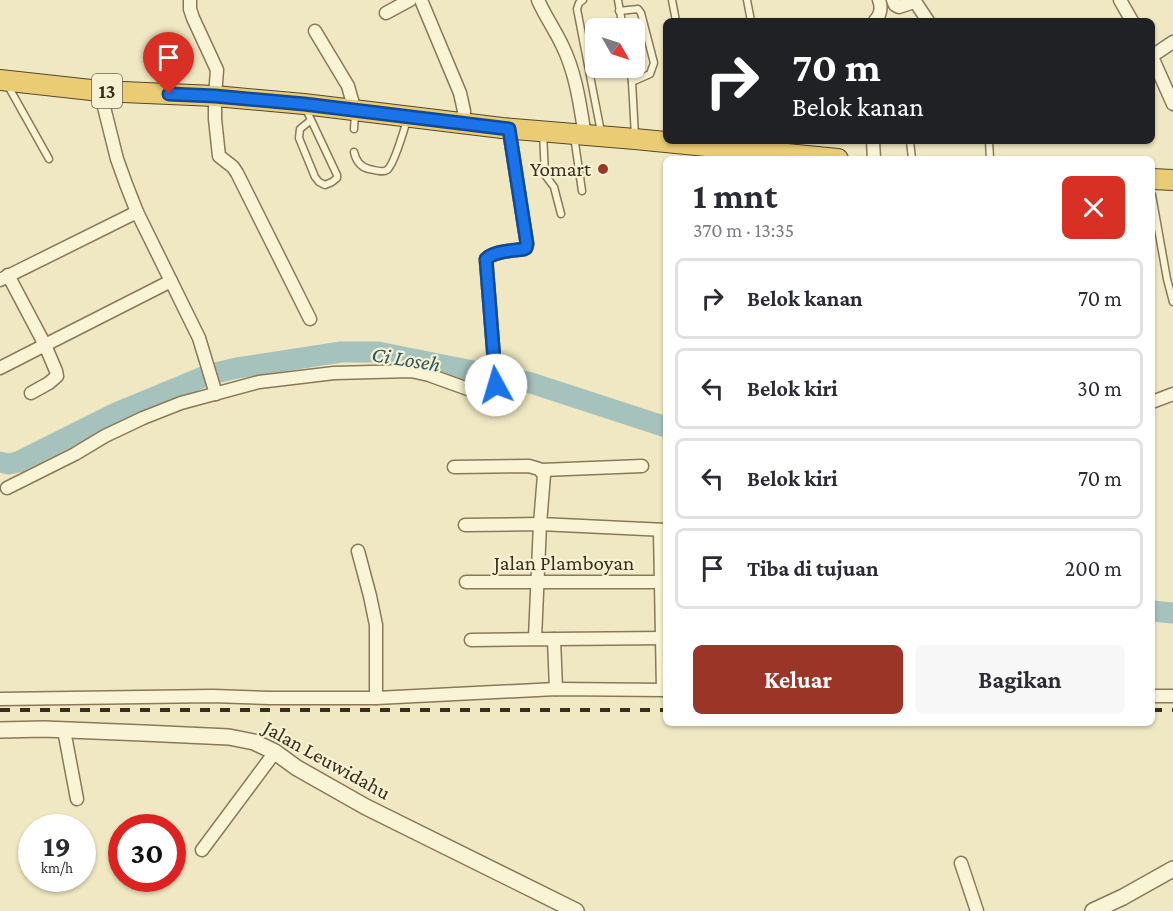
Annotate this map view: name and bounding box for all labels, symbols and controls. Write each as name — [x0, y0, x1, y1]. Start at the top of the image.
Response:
north arrow — [585, 18, 645, 78]
map controls — [585, 18, 645, 78]
pin — [143, 32, 194, 94]
icon: arrive — [152, 41, 185, 74]
icon: right — [693, 42, 771, 120]
text: 70 m — [792, 43, 881, 90]
road number: 13 — [92, 74, 122, 108]
text: Belok kanan — [792, 92, 924, 122]
place label: Yomart — [530, 157, 592, 181]
marker: Yomart — [596, 162, 610, 176]
text: 1 mnt — [693, 176, 778, 216]
button: close — [1062, 176, 1125, 239]
text: 370 m · 13:35 — [693, 219, 794, 241]
icon: right — [696, 282, 729, 315]
text: Belok kanan — [747, 286, 863, 311]
text: 70 m — [1078, 286, 1122, 311]
water label: Ci Loseh — [370, 341, 442, 377]
position arrow — [464, 353, 528, 417]
icon: left — [696, 372, 729, 405]
text: Belok kiri — [747, 376, 838, 401]
text: 30 m — [1077, 376, 1122, 401]
icon: left — [696, 462, 729, 495]
text: Belok kiri — [747, 466, 838, 491]
text: 70 m — [1078, 466, 1122, 491]
street label: Jalan Plamboyan — [492, 551, 634, 575]
icon: arrive — [696, 552, 729, 585]
text: Tiba di tujuan — [747, 556, 879, 581]
text: 200 m — [1065, 556, 1122, 581]
button: Keluar — [693, 645, 903, 714]
button: Bagikan — [915, 645, 1125, 714]
street label: Jalan Leuwidahu — [258, 714, 395, 805]
speed limit sign: 30 — [108, 814, 186, 892]
text: 19 — [43, 829, 71, 862]
text: km/h — [41, 860, 73, 876]

